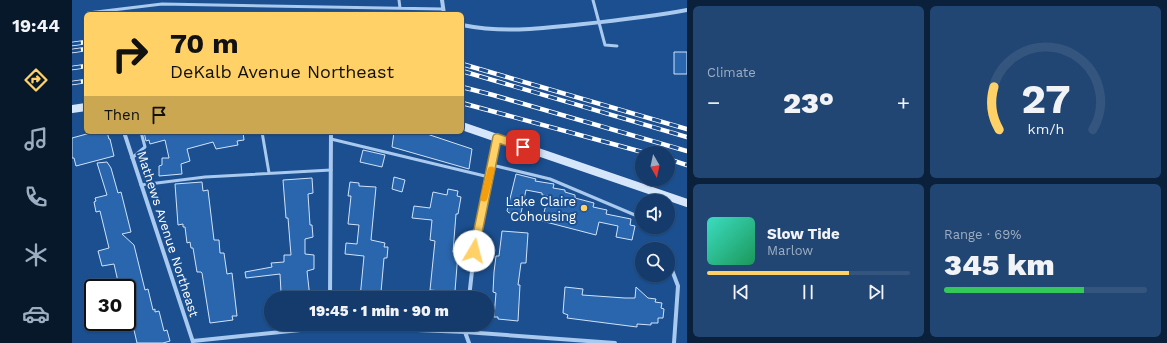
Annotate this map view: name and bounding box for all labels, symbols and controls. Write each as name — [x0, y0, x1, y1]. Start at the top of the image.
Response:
text: 19:44 — [12, 15, 60, 36]
text: 70 m — [170, 27, 239, 60]
icon: right — [104, 28, 156, 80]
text: DeKalb Avenue Northeast — [170, 61, 394, 82]
text: Climate — [707, 65, 756, 80]
icon: directions — [22, 66, 50, 94]
text: 27 — [1021, 74, 1070, 123]
text: 23° — [783, 85, 834, 120]
text: − — [707, 90, 720, 115]
text: + — [897, 90, 910, 115]
icon: arrive — [148, 104, 170, 126]
text: Then — [104, 106, 140, 124]
text: km/h — [1027, 120, 1064, 136]
icon: music — [22, 125, 50, 153]
pin — [506, 130, 540, 164]
icon: arrive — [512, 136, 534, 158]
north arrow — [635, 146, 675, 186]
map controls — [635, 146, 675, 282]
street label: Mathews Avenue Northeast — [134, 149, 202, 319]
icon: phone — [22, 183, 50, 211]
place label: Lake Claire Cohousing — [505, 194, 576, 224]
button: sound — [635, 194, 675, 234]
marker: Lake Claire Cohousing — [579, 203, 589, 213]
text: Slow Tide — [767, 225, 840, 243]
text: Range · 69% — [944, 227, 1021, 242]
position arrow — [453, 230, 495, 272]
icon: climate — [22, 241, 50, 269]
button: search — [635, 242, 675, 282]
text: Marlow — [767, 243, 813, 258]
text: 345 km — [944, 247, 1055, 282]
speed limit sign: 30 — [84, 279, 136, 331]
icon: previous — [730, 281, 752, 303]
icon: pause — [797, 281, 819, 303]
icon: next — [865, 281, 887, 303]
icon: car — [22, 300, 50, 328]
text: 19:45 · 1 min · 90 m — [309, 302, 449, 320]

